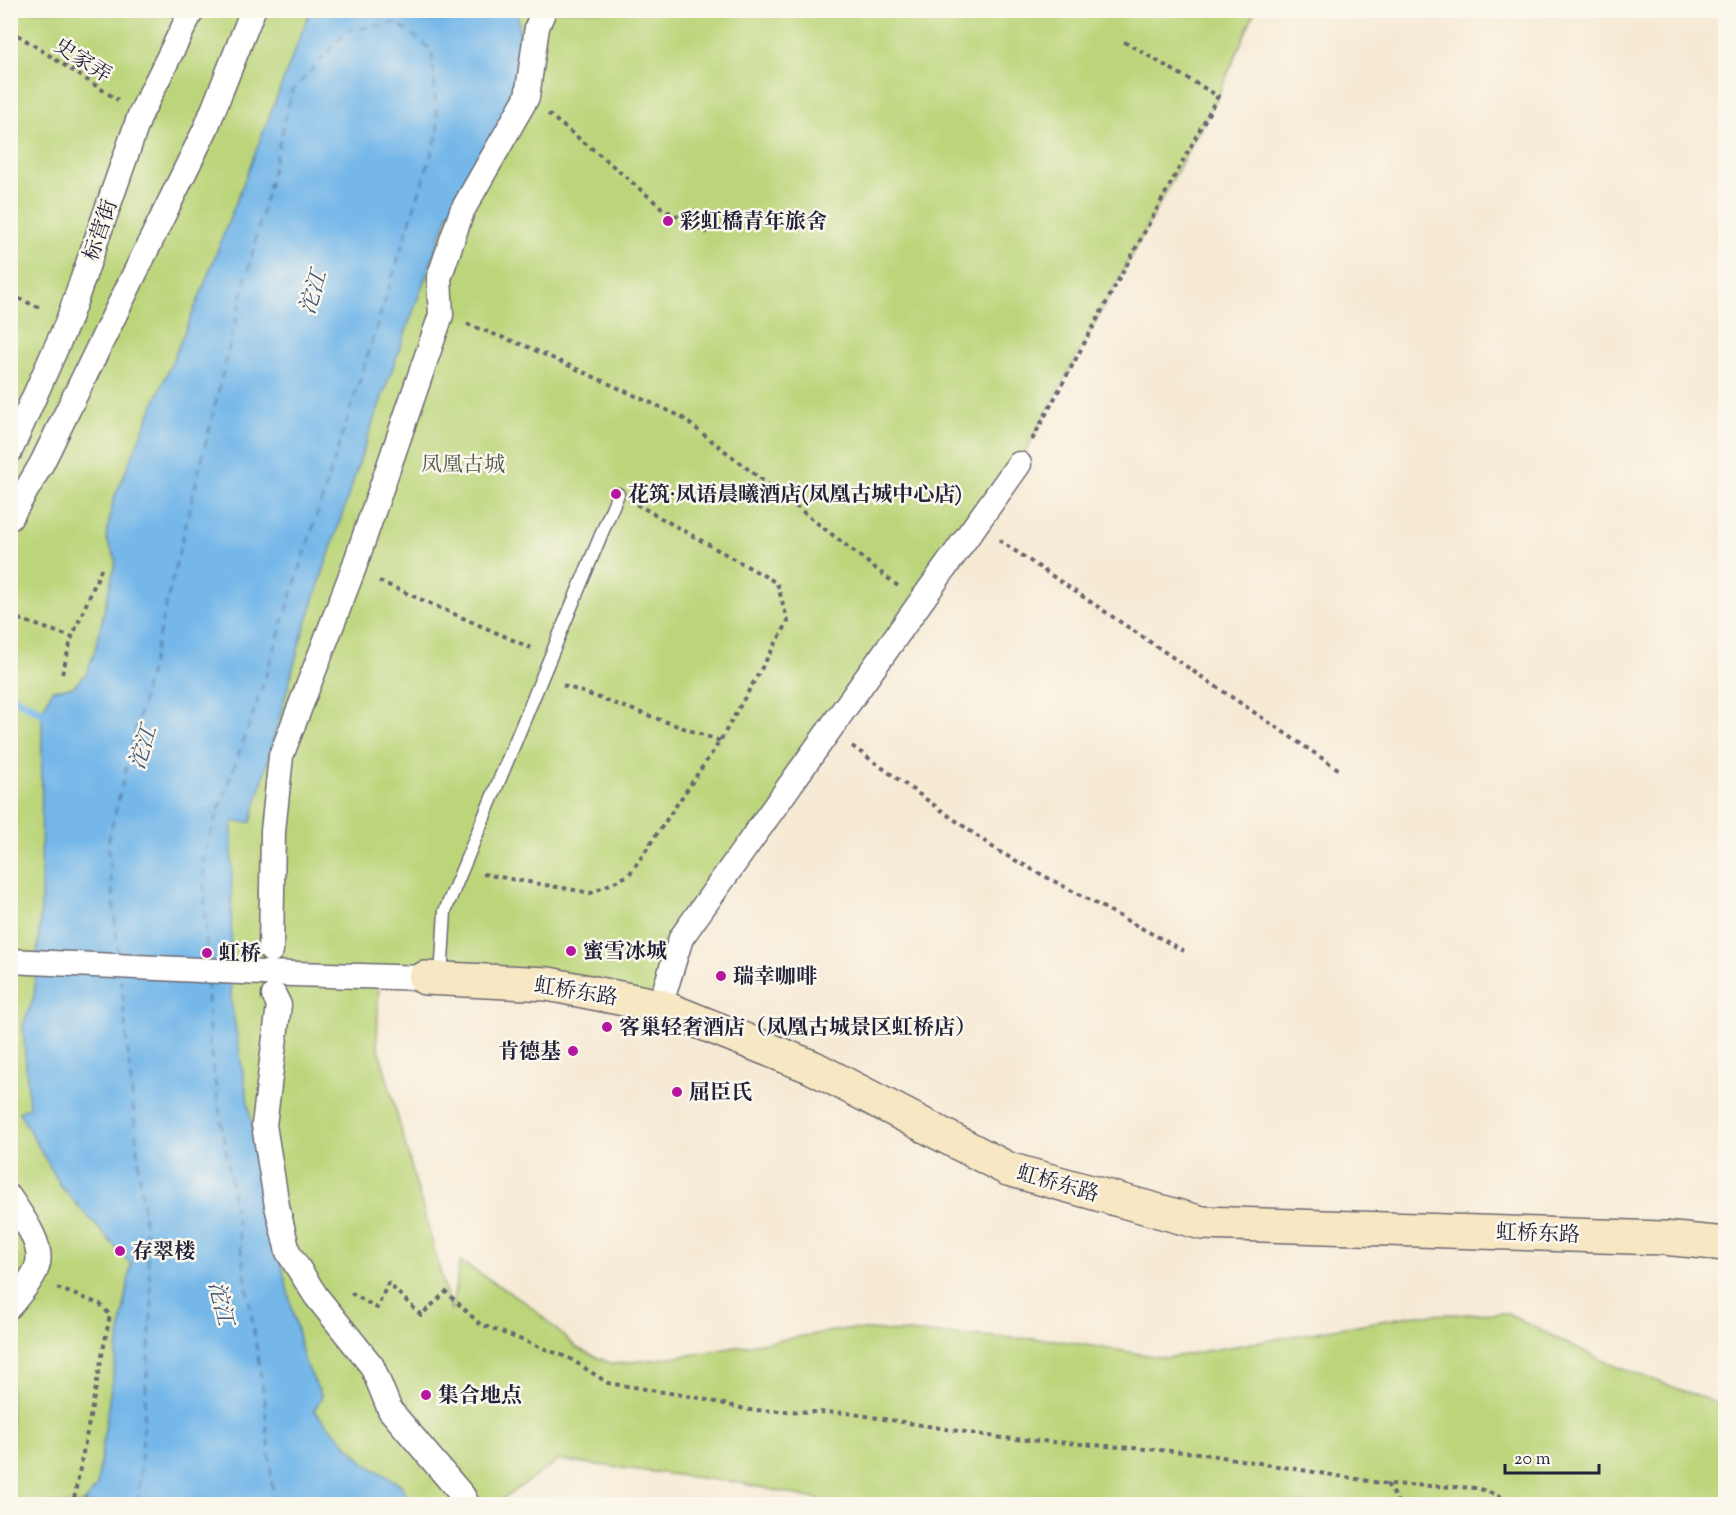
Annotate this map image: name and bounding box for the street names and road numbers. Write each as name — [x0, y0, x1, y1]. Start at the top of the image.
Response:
street label: 史家弄 — [47, 32, 116, 91]
street label: 标营街 — [77, 196, 126, 265]
street label: 虹桥东路 — [532, 972, 620, 1014]
street label: 虹桥东路 — [1013, 1159, 1102, 1211]
street label: 虹桥东路 — [1495, 1219, 1580, 1251]

